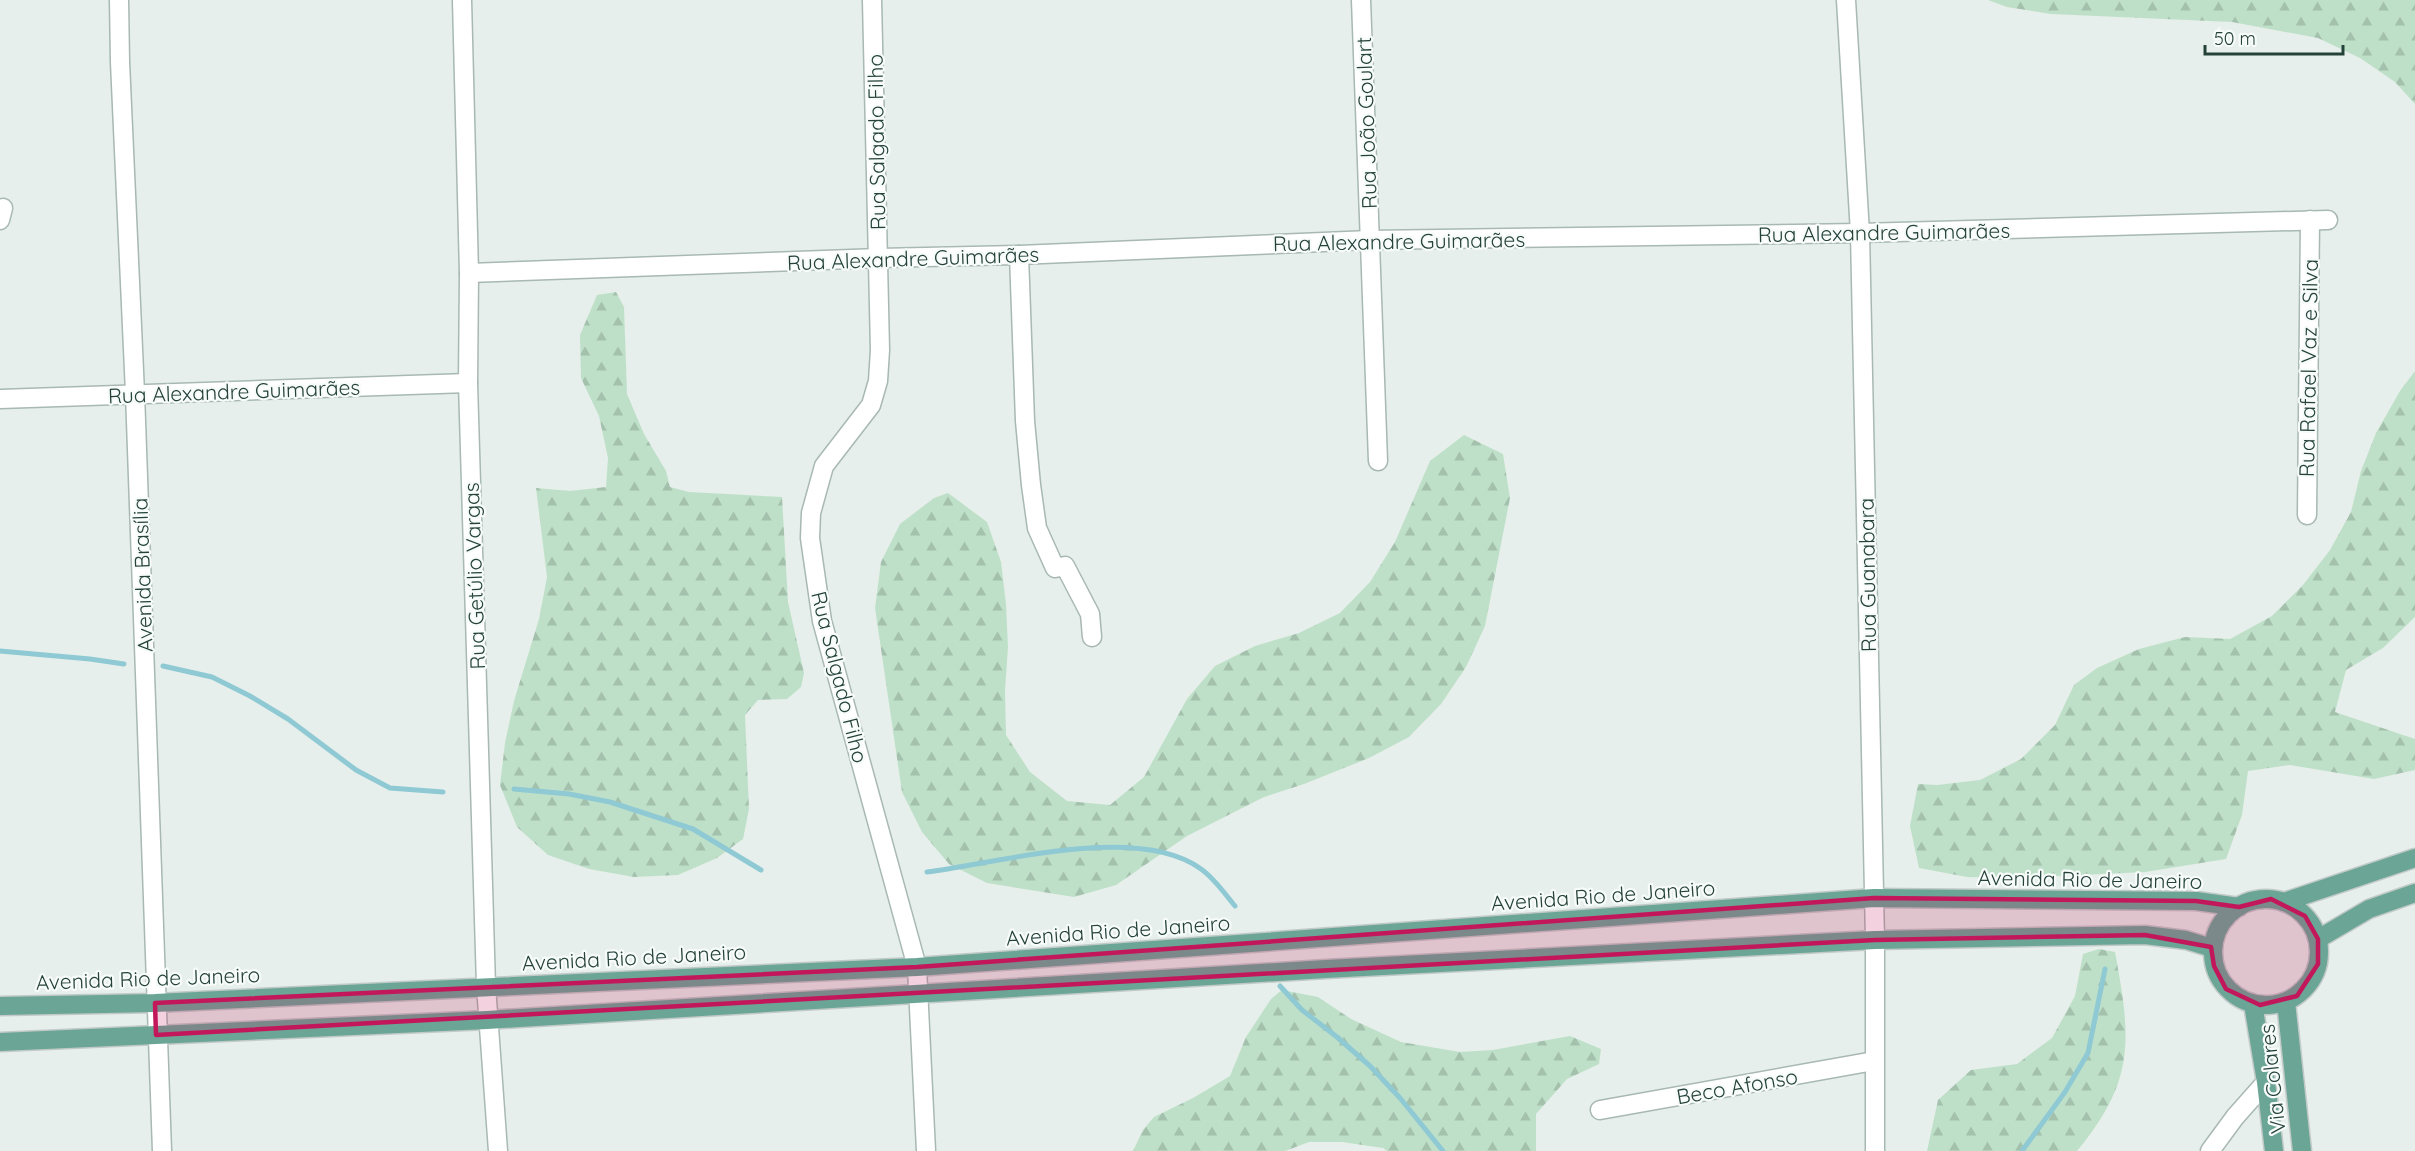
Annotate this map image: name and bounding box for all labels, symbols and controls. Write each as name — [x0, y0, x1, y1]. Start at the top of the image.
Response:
scale bar — [2205, 18, 2343, 56]
text: 50 m — [2214, 27, 2256, 50]
street label: Rua João Goulart — [1350, 37, 1382, 209]
street label: Rua Salgado Filho — [861, 54, 891, 230]
street label: Rua Alexandre Guimarães — [1758, 217, 2010, 247]
street label: Rua Alexandre Guimarães — [1273, 226, 1525, 256]
street label: Rua Alexandre Guimarães — [786, 241, 1040, 275]
street label: Rua Rafael Vaz e Silva — [2293, 259, 2323, 477]
street label: Rua Alexandre Guimarães — [107, 374, 361, 408]
street label: Rua Getúlio Vargas — [458, 482, 490, 670]
street label: Avenida Brasília — [126, 497, 158, 653]
street label: Rua Guanabara — [1853, 498, 1881, 652]
street label: Rua Salgado Filho — [806, 588, 874, 766]
street label: Avenida Rio de Janeiro — [1978, 864, 2202, 894]
street label: Avenida Rio de Janeiro — [1490, 874, 1716, 916]
street label: Avenida Rio de Janeiro — [1005, 909, 1231, 951]
street label: Avenida Rio de Janeiro — [521, 938, 747, 976]
street label: Avenida Rio de Janeiro — [35, 961, 261, 995]
street label: Via Colares — [2253, 1023, 2291, 1135]
street label: Beco Afonso — [1674, 1063, 1800, 1109]

